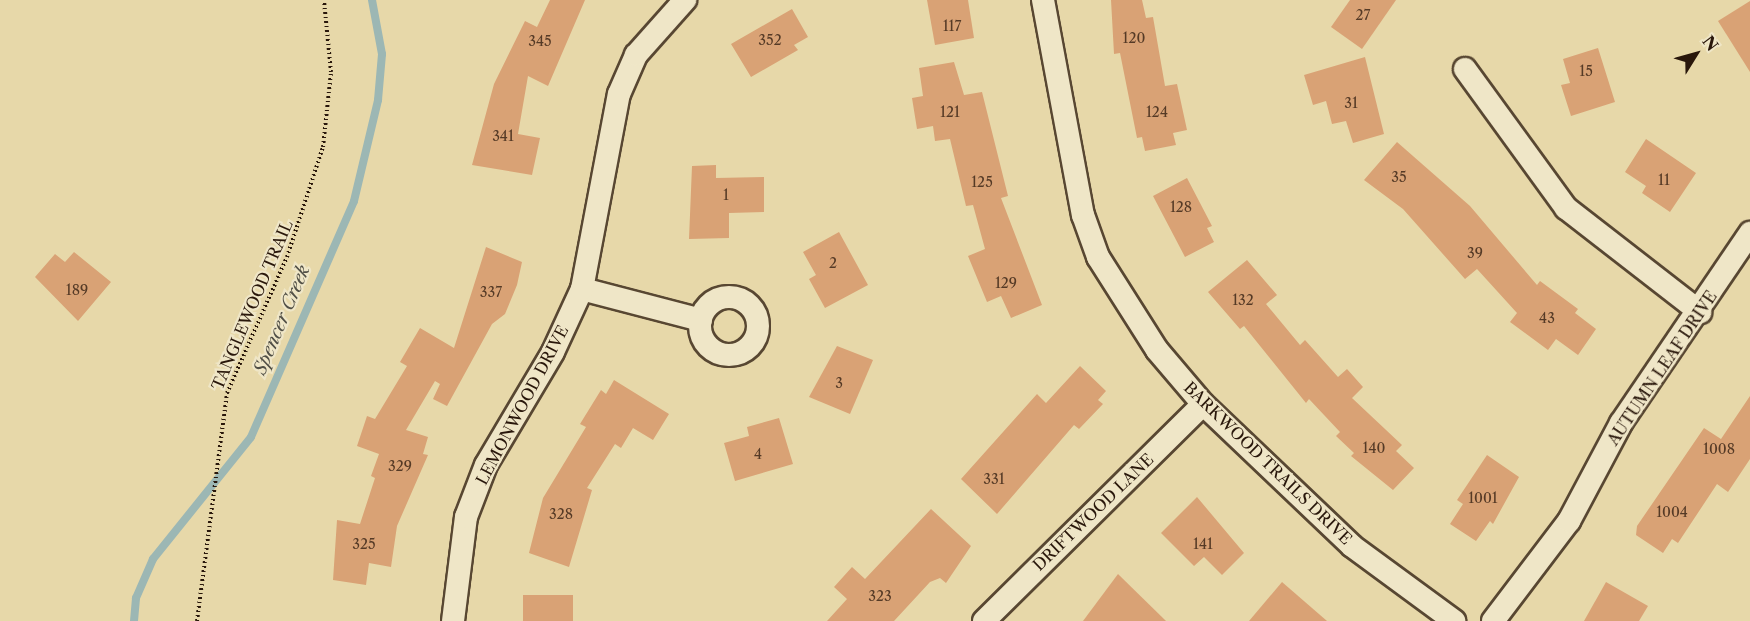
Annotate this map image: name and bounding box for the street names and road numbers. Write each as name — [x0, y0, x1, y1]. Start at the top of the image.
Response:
street label: TANGLEWOOD TRAIL — [207, 217, 297, 393]
street label: AUTUMN LEAF DRIVE — [1603, 287, 1721, 449]
street label: LEMONWOOD DRIVE — [472, 322, 572, 488]
street label: BARKWOOD TRAILS DRIVE — [1180, 377, 1356, 549]
street label: DRIFTWOOD LANE — [1029, 449, 1157, 575]

